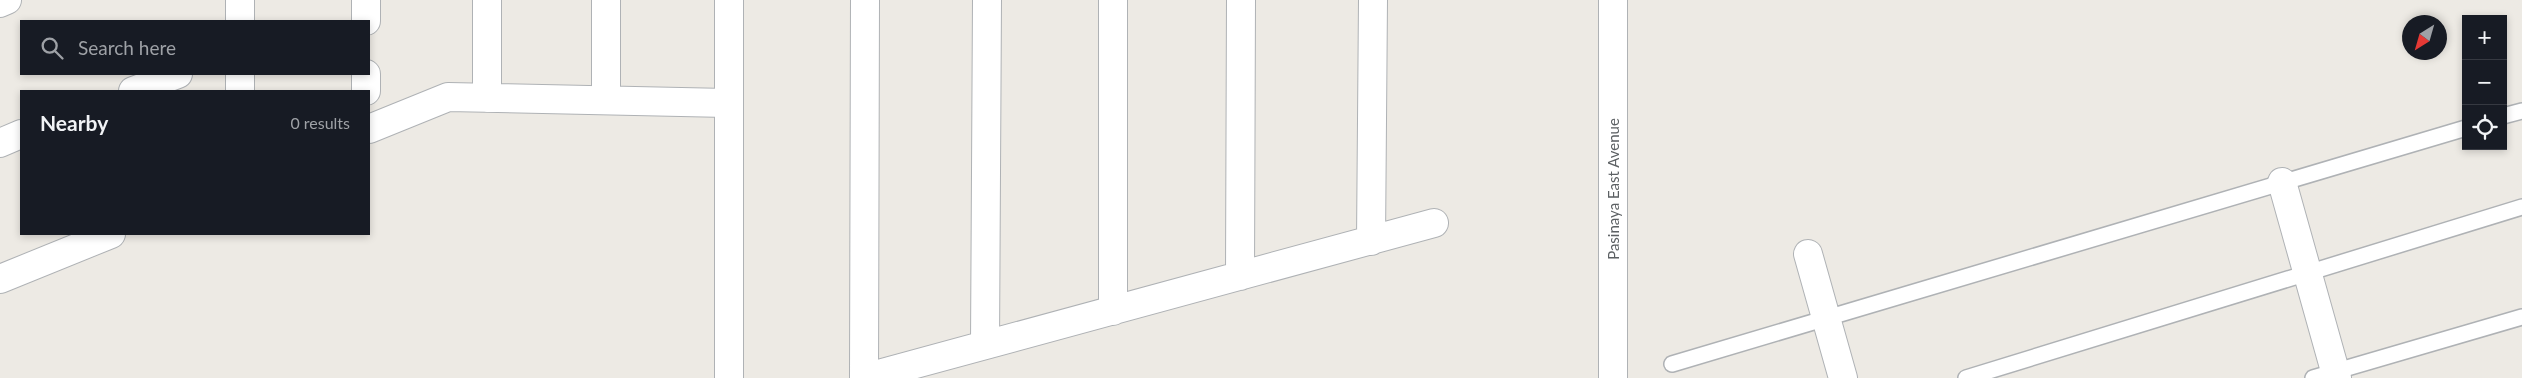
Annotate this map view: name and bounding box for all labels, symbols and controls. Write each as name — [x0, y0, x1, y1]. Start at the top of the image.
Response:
north arrow — [2402, 15, 2447, 60]
map controls — [2462, 15, 2507, 150]
button: + — [2462, 15, 2507, 60]
search box — [20, 20, 370, 75]
icon: search — [38, 34, 66, 62]
text: Search here — [78, 36, 176, 59]
button: − — [2462, 60, 2507, 105]
button: locate — [2462, 105, 2507, 150]
text: Nearby — [40, 110, 108, 135]
text: 0 results — [290, 113, 350, 132]
street label: Pasinaya East Avenue — [1604, 118, 1622, 260]

